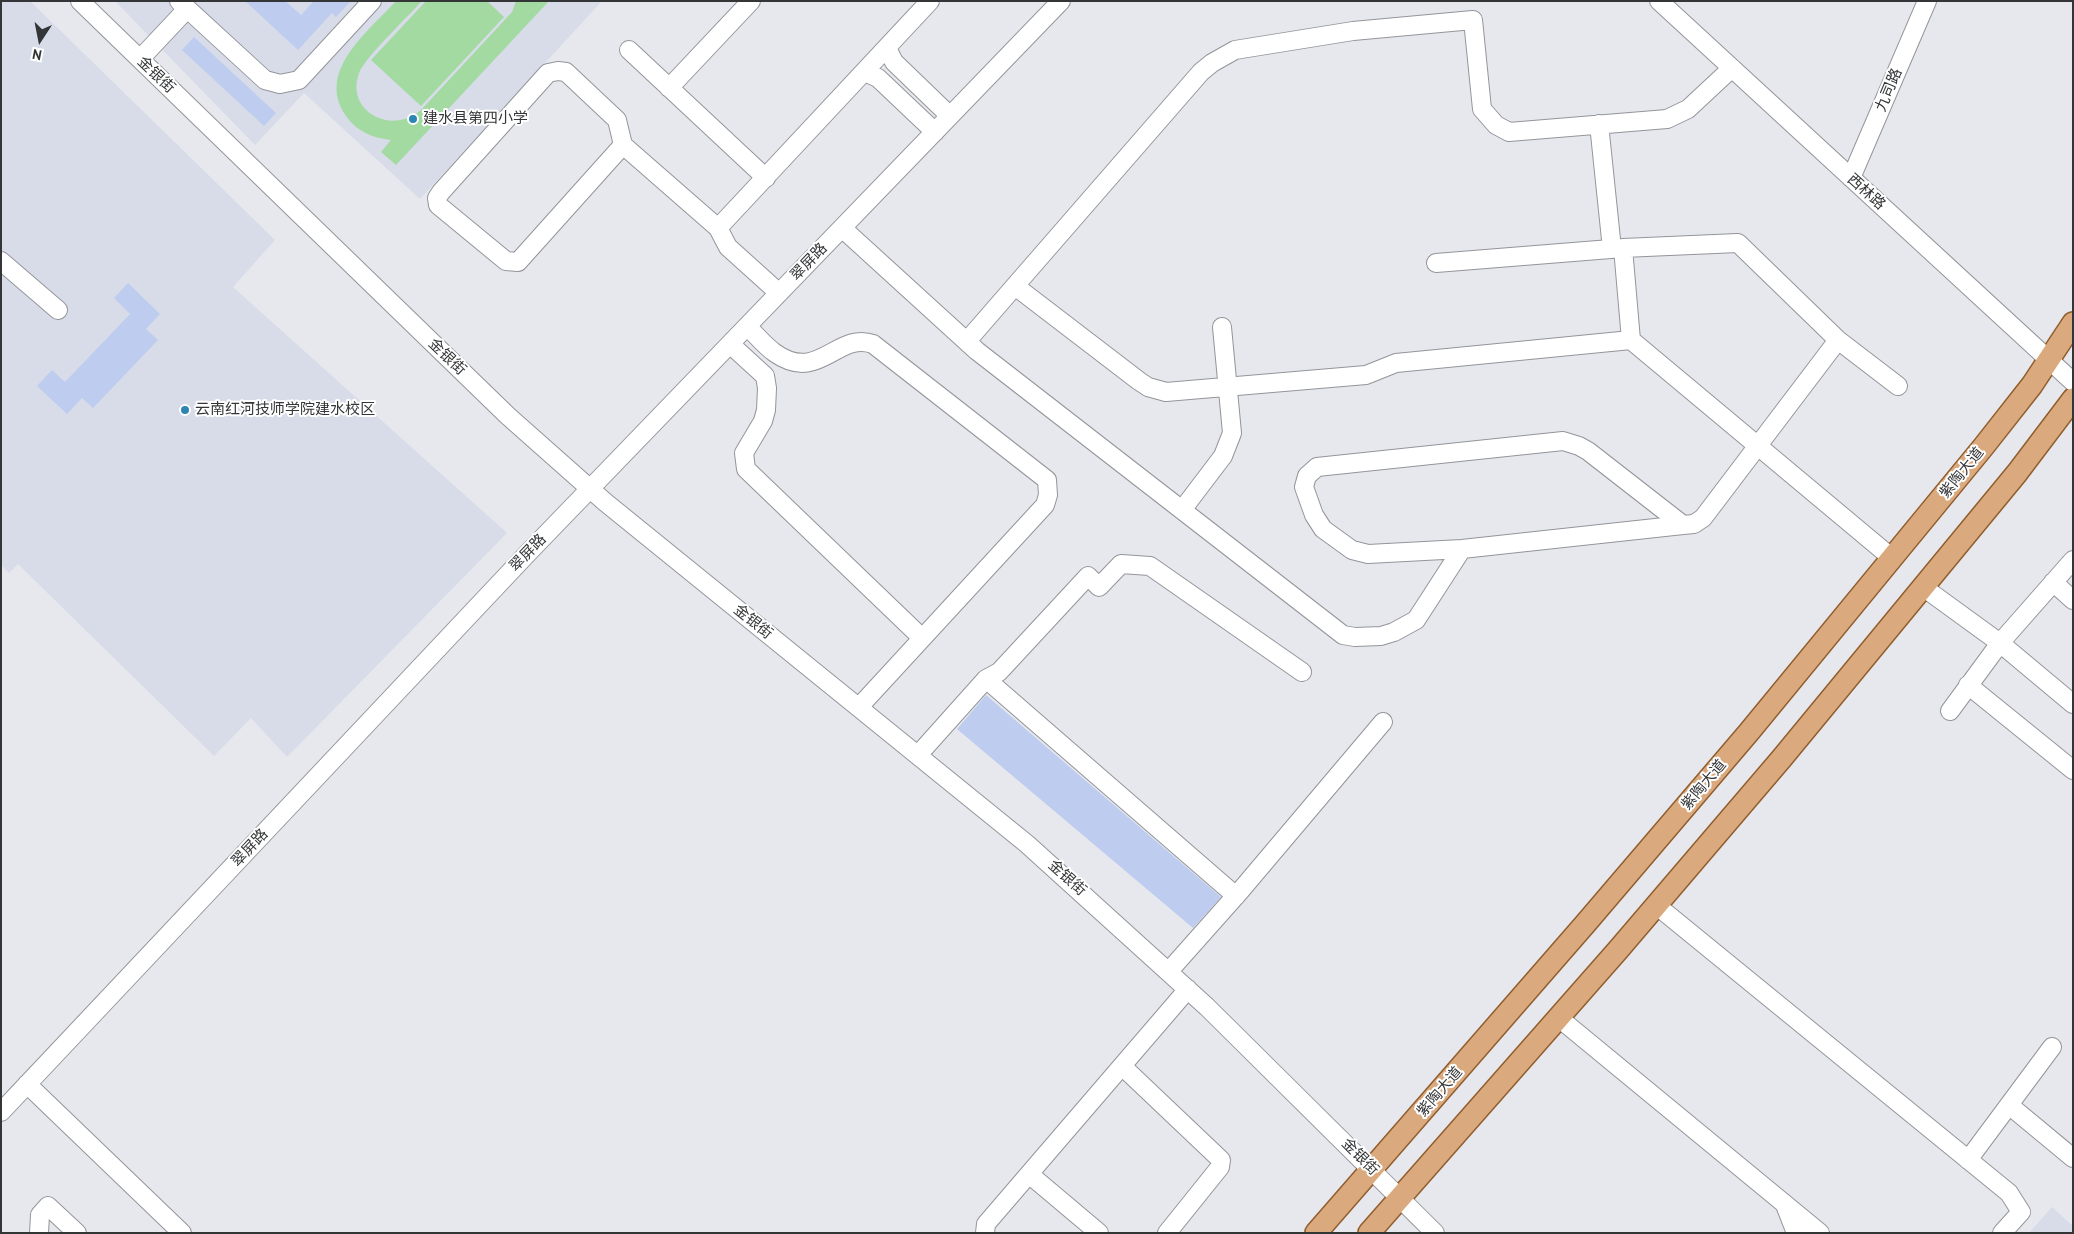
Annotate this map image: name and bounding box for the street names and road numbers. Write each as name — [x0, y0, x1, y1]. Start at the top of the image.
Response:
street label: 金银街 — [134, 53, 178, 97]
street label: 九司路 — [1872, 66, 1906, 114]
street label: 西林路 — [1843, 170, 1889, 214]
street label: 翠屏路 — [787, 240, 831, 284]
street label: 金银街 — [425, 335, 469, 379]
street label: 紫陶大道 — [1936, 444, 1988, 502]
street label: 翠屏路 — [506, 531, 550, 575]
street label: 金银街 — [730, 601, 776, 643]
street label: 紫陶大道 — [1678, 756, 1730, 814]
street label: 翠屏路 — [228, 825, 272, 871]
street label: 金银街 — [1044, 856, 1090, 900]
street label: 紫陶大道 — [1414, 1063, 1466, 1121]
street label: 金银街 — [1338, 1135, 1382, 1179]

